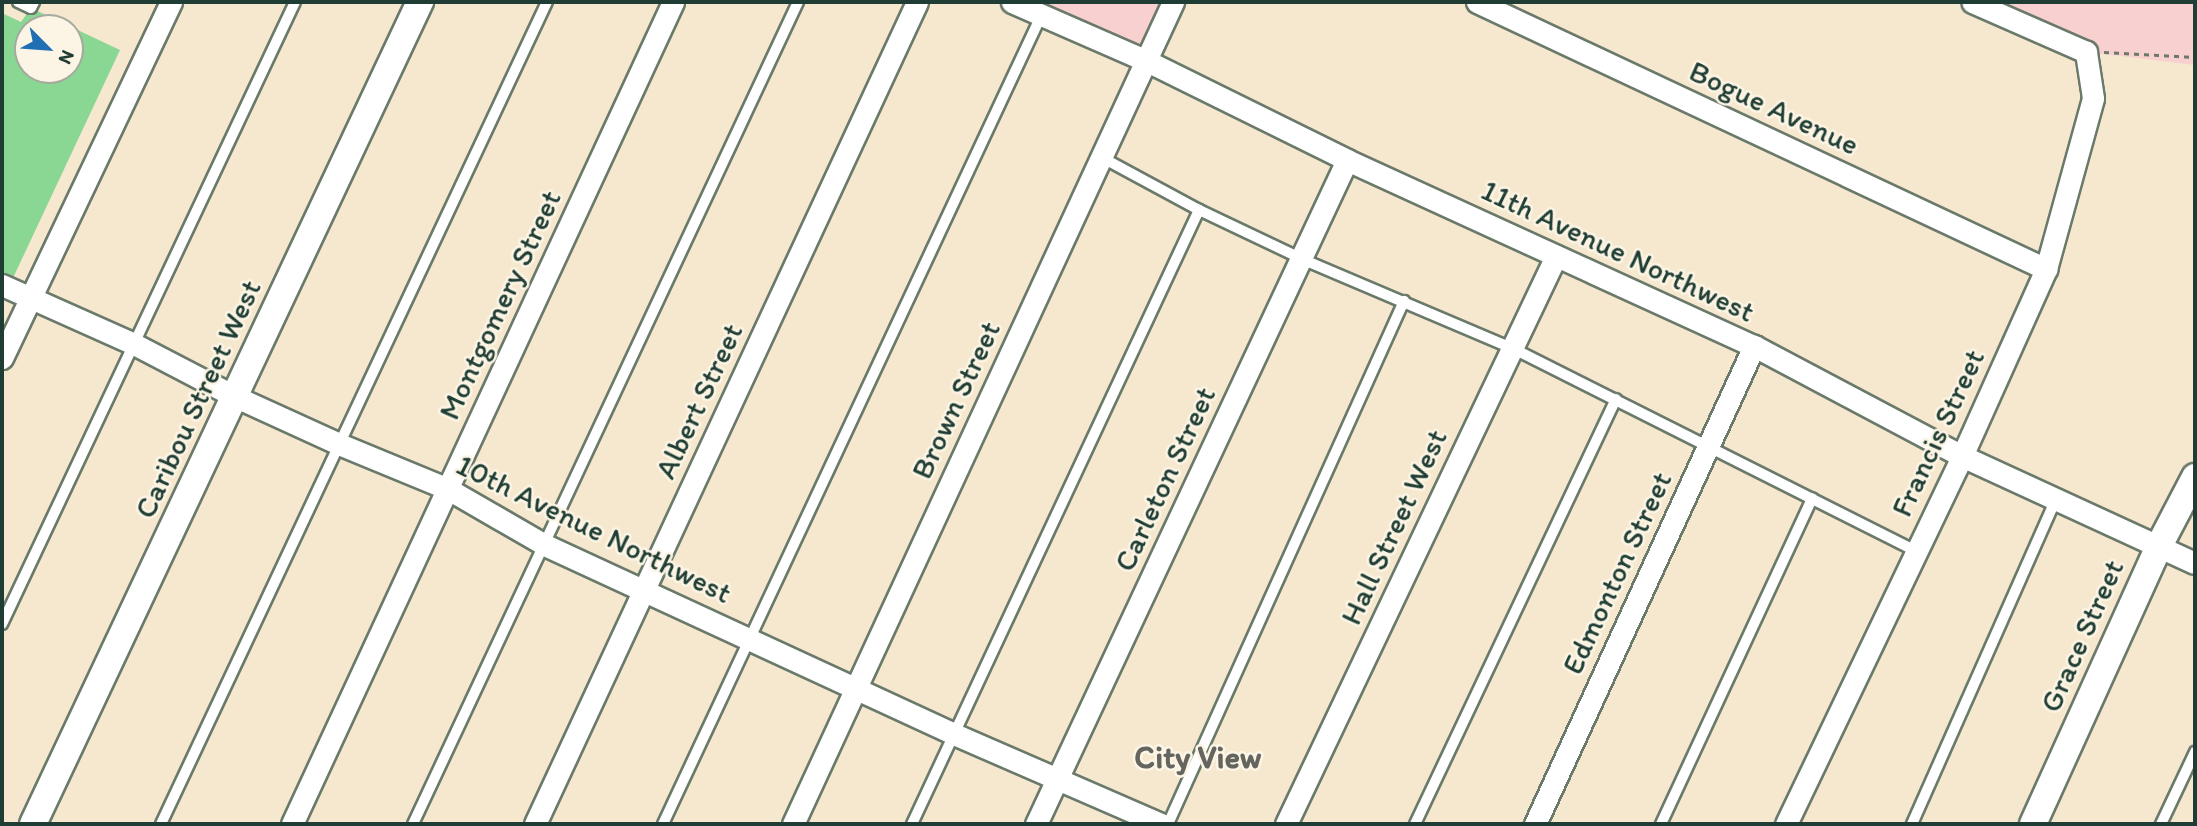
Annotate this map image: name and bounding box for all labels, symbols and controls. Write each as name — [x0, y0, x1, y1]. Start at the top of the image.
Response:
north arrow — [14, 14, 84, 84]
text: N — [54, 47, 80, 68]
street label: Bogue Avenue — [1684, 53, 1864, 163]
street label: 11th Avenue Northwest — [1476, 172, 1760, 330]
street label: Montgomery Street — [431, 185, 569, 425]
street label: Caribou Street West — [127, 274, 269, 524]
street label: Brown Street — [904, 315, 1008, 485]
street label: Albert Street — [647, 318, 751, 484]
street label: Francis Street — [1884, 344, 1992, 522]
street label: Carleton Street — [1107, 381, 1223, 577]
street label: Hall Street West — [1333, 424, 1455, 630]
street label: 10th Avenue Northwest — [451, 447, 737, 611]
street label: Edmonton Street — [1555, 467, 1679, 679]
street label: Grace Street — [2033, 555, 2131, 717]
district label: City View — [1134, 738, 1262, 776]

